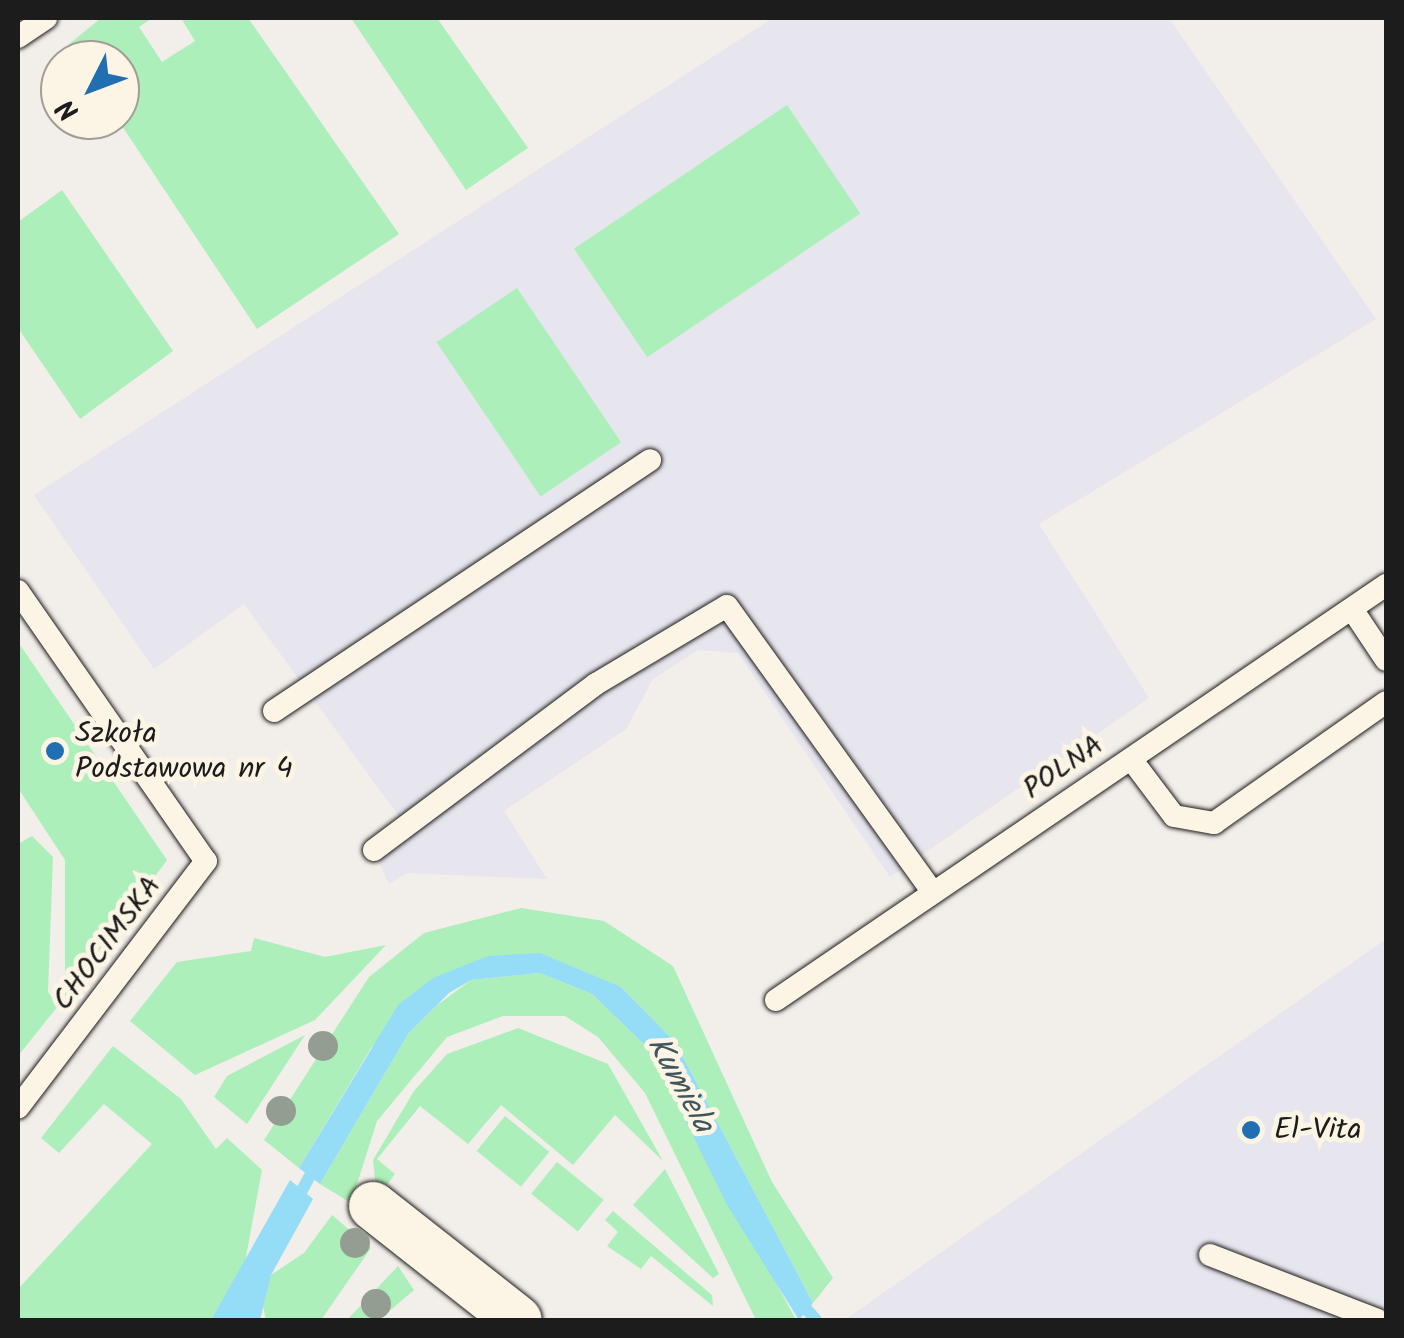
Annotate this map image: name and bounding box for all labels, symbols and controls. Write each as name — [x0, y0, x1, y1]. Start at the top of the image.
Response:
north arrow — [40, 40, 140, 140]
text: N — [46, 87, 91, 131]
place label: Szkoła Podstawowa nr 4 — [75, 716, 293, 786]
street label: POLNA — [1017, 728, 1111, 808]
marker: Szkoła Podstawowa nr 4 — [44, 740, 66, 762]
street label: CHOCIMSKA — [46, 870, 170, 1018]
water label: Kumiela — [637, 1030, 721, 1140]
place label: El-Vita — [1274, 1112, 1361, 1148]
marker: El-Vita — [1238, 1117, 1264, 1143]

